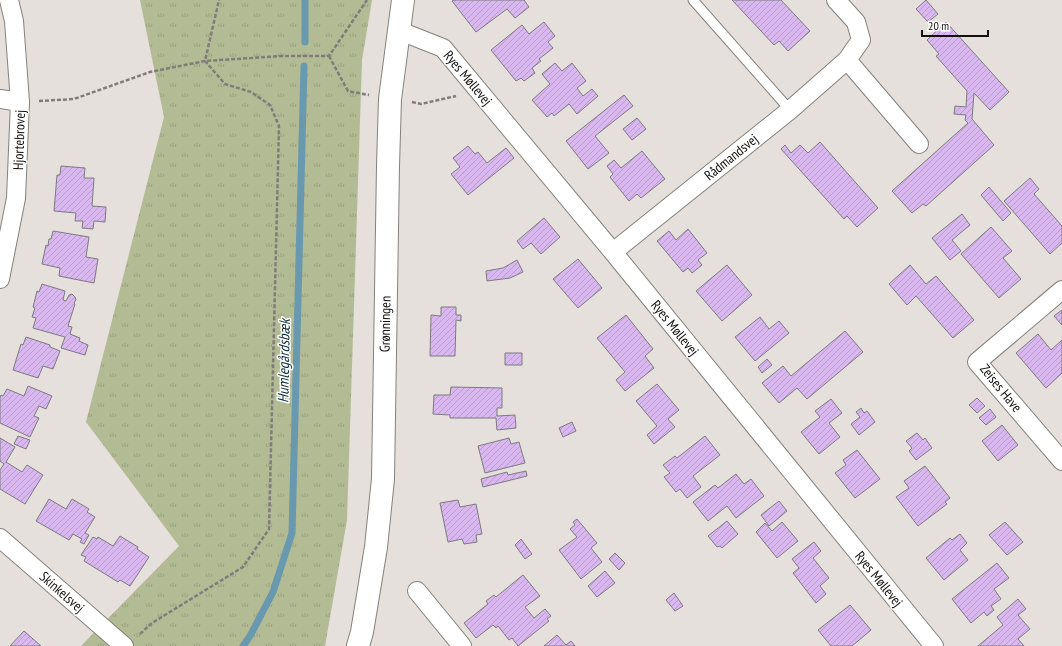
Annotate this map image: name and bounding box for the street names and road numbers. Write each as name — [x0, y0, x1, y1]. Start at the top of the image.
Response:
street label: Ryes Møllevej — [440, 47, 496, 109]
street label: Hjortebrovej — [9, 110, 29, 170]
street label: Rådmandsvej — [700, 130, 762, 184]
street label: Grønningen — [376, 296, 394, 352]
street label: Ryes Møllevej — [647, 297, 703, 359]
street label: Zeises Have — [976, 360, 1026, 416]
street label: Ryes Møllevej — [851, 548, 907, 610]
street label: Skinkelsvej — [36, 568, 88, 616]

